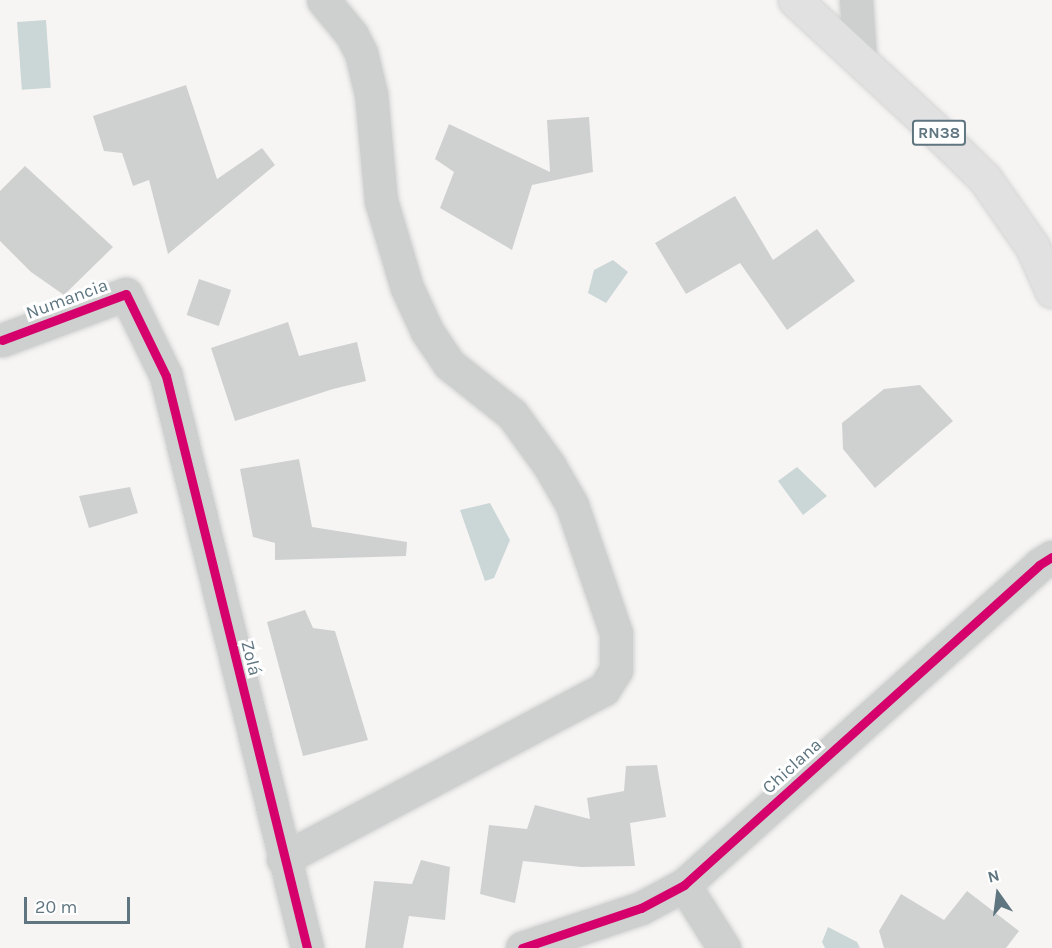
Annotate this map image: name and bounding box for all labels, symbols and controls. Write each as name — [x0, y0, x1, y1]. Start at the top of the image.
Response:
road number: RN38 — [910, 120, 968, 146]
street label: Numancia — [23, 274, 111, 324]
street label: Zolá — [236, 638, 266, 678]
street label: Chiclana — [758, 734, 826, 798]
north arrow — [968, 864, 1028, 924]
text: N — [986, 865, 1001, 887]
scale bar — [27, 885, 134, 923]
text: 20 m — [35, 896, 77, 918]

